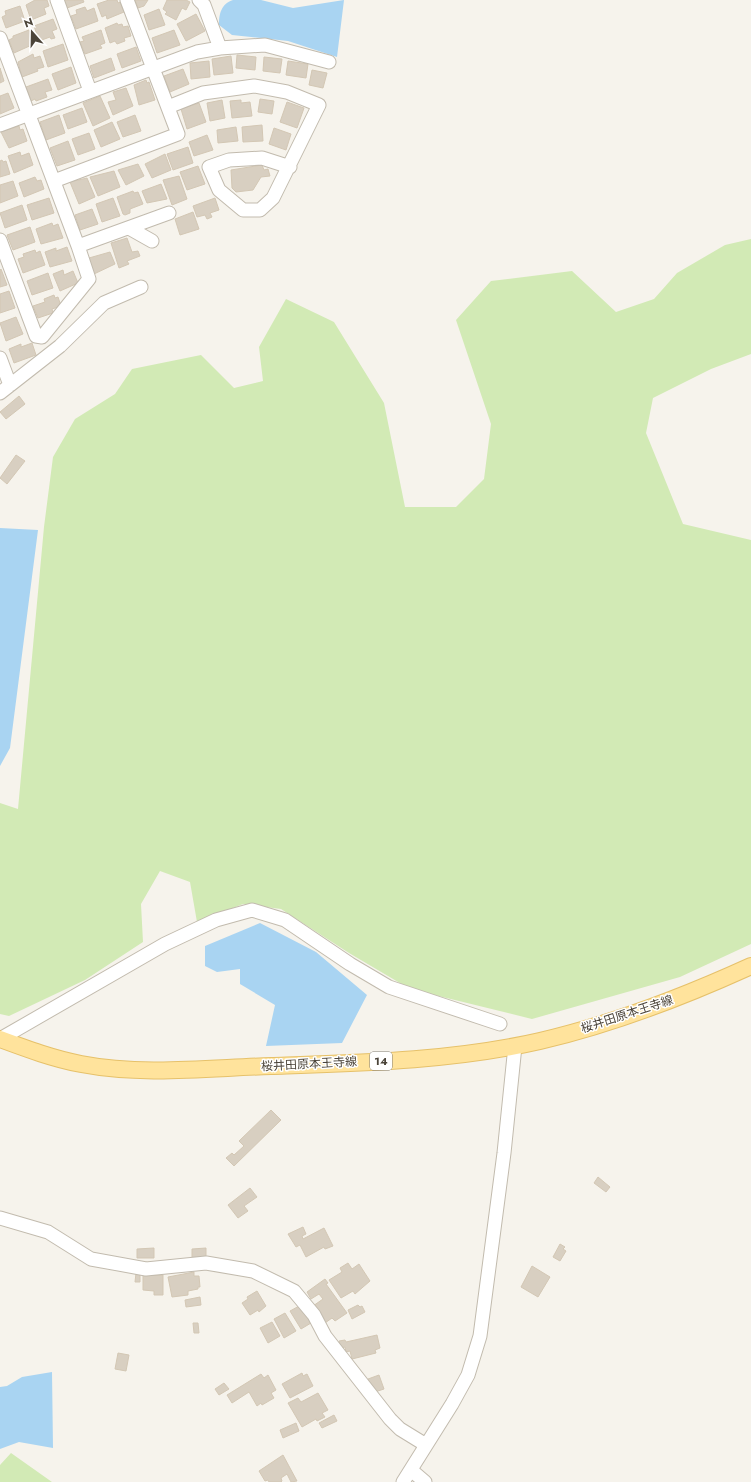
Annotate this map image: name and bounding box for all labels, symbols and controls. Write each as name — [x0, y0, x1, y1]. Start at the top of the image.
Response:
north arrow — [12, 12, 52, 52]
text: N — [22, 14, 35, 32]
street label: 桜井田原本王寺線 — [579, 991, 675, 1037]
street label: 桜井田原本王寺線 — [261, 1052, 357, 1076]
road number: 14 — [370, 1052, 392, 1070]

